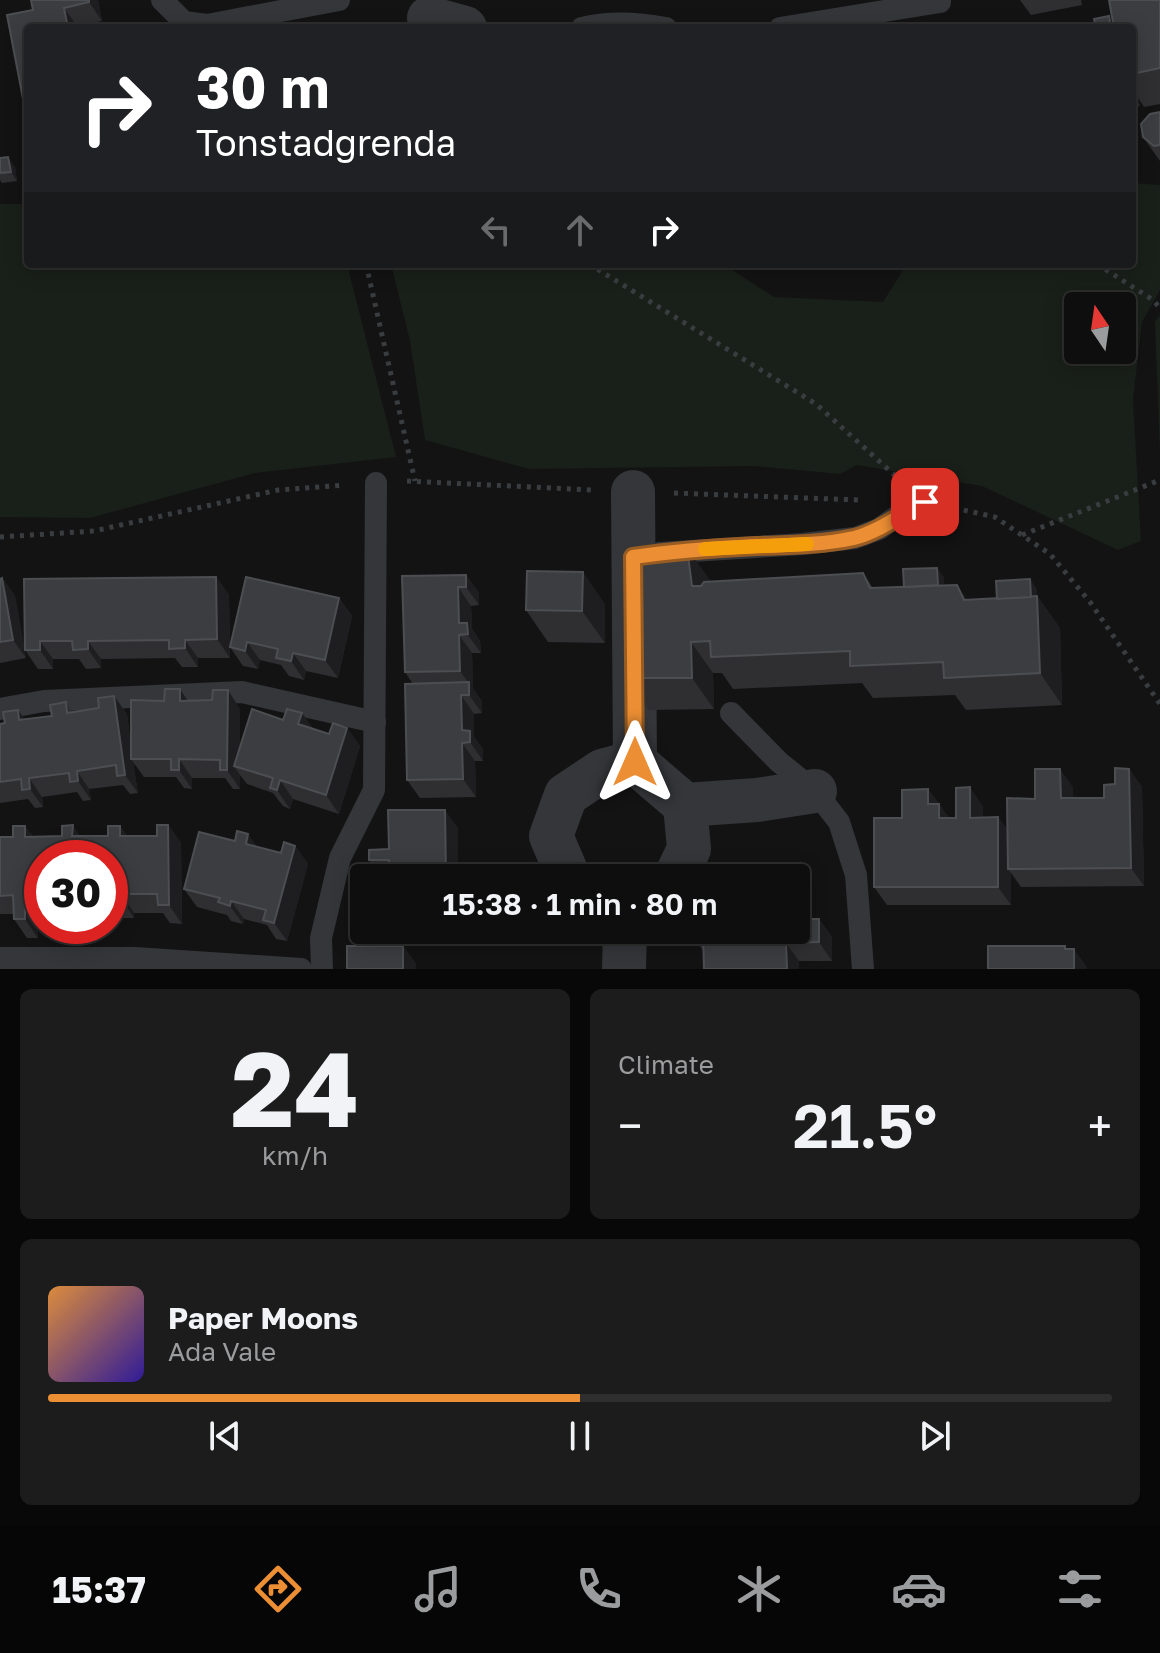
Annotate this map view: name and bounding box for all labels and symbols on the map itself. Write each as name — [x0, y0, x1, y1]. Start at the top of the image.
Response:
north arrow — [1064, 292, 1136, 364]
pin — [891, 468, 959, 536]
position arrow — [593, 720, 677, 804]
speed limit sign: 30 — [24, 840, 128, 944]

